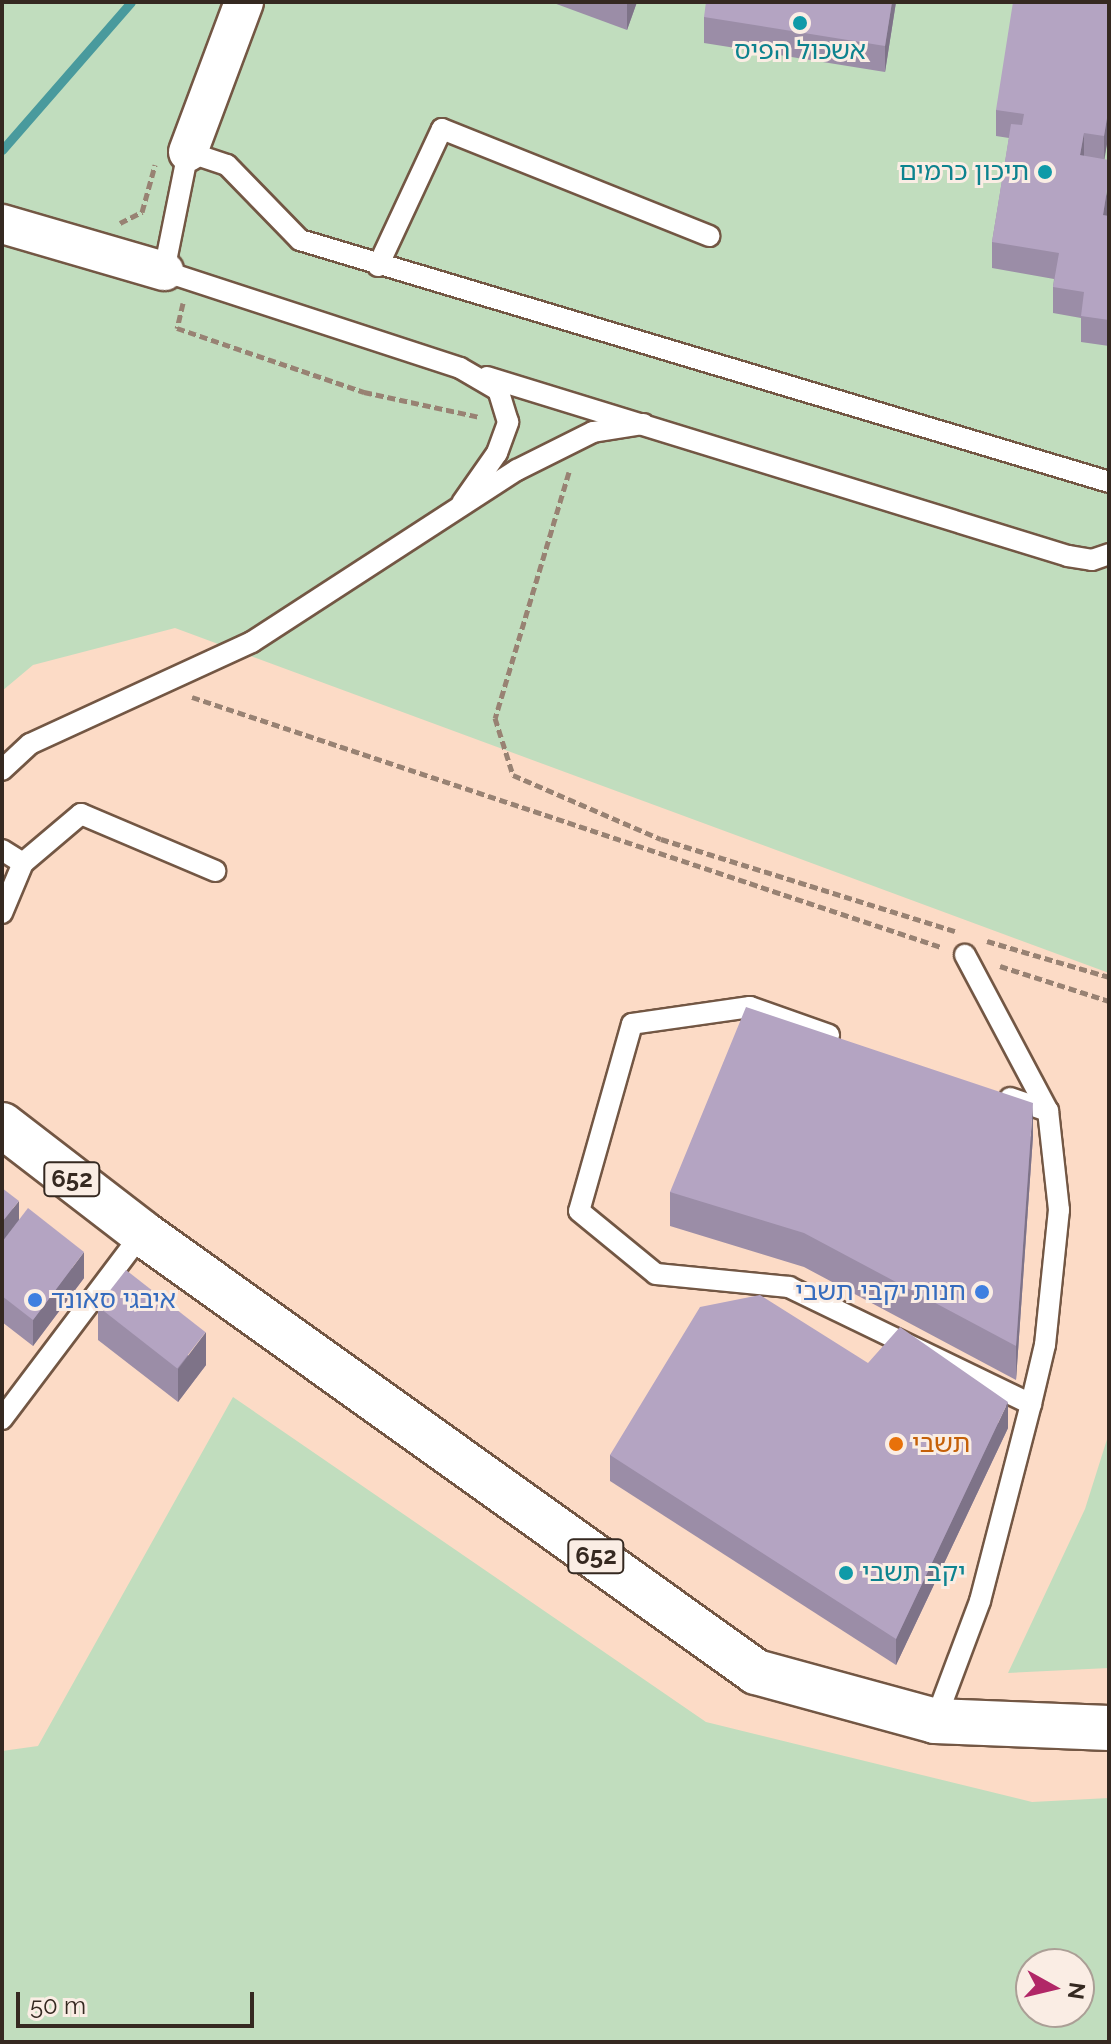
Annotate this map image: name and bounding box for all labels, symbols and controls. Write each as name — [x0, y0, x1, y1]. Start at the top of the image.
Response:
marker: אשכול הפיס — [791, 14, 809, 32]
place label: אשכול הפיס — [734, 35, 866, 67]
place label: תיכון כרמים — [899, 156, 1029, 188]
marker: תיכון כרמים — [1036, 163, 1054, 181]
road number: 652 — [42, 1159, 102, 1199]
place label: חנות יקבי תשבי — [795, 1276, 966, 1308]
marker: חנות יקבי תשבי — [973, 1283, 991, 1301]
place label: איבגי סאונד — [51, 1284, 176, 1316]
marker: איבגי סאונד — [26, 1291, 44, 1309]
place label: תשבי — [912, 1428, 970, 1460]
marker: תשבי — [887, 1435, 905, 1453]
road number: 652 — [566, 1536, 626, 1576]
place label: יקב תשבי — [862, 1557, 966, 1589]
marker: יקב תשבי — [837, 1564, 855, 1582]
north arrow — [1015, 1948, 1095, 2028]
scale bar — [20, 1976, 258, 2026]
text: N — [1063, 1981, 1091, 2001]
text: 50 m — [30, 1991, 86, 2020]

